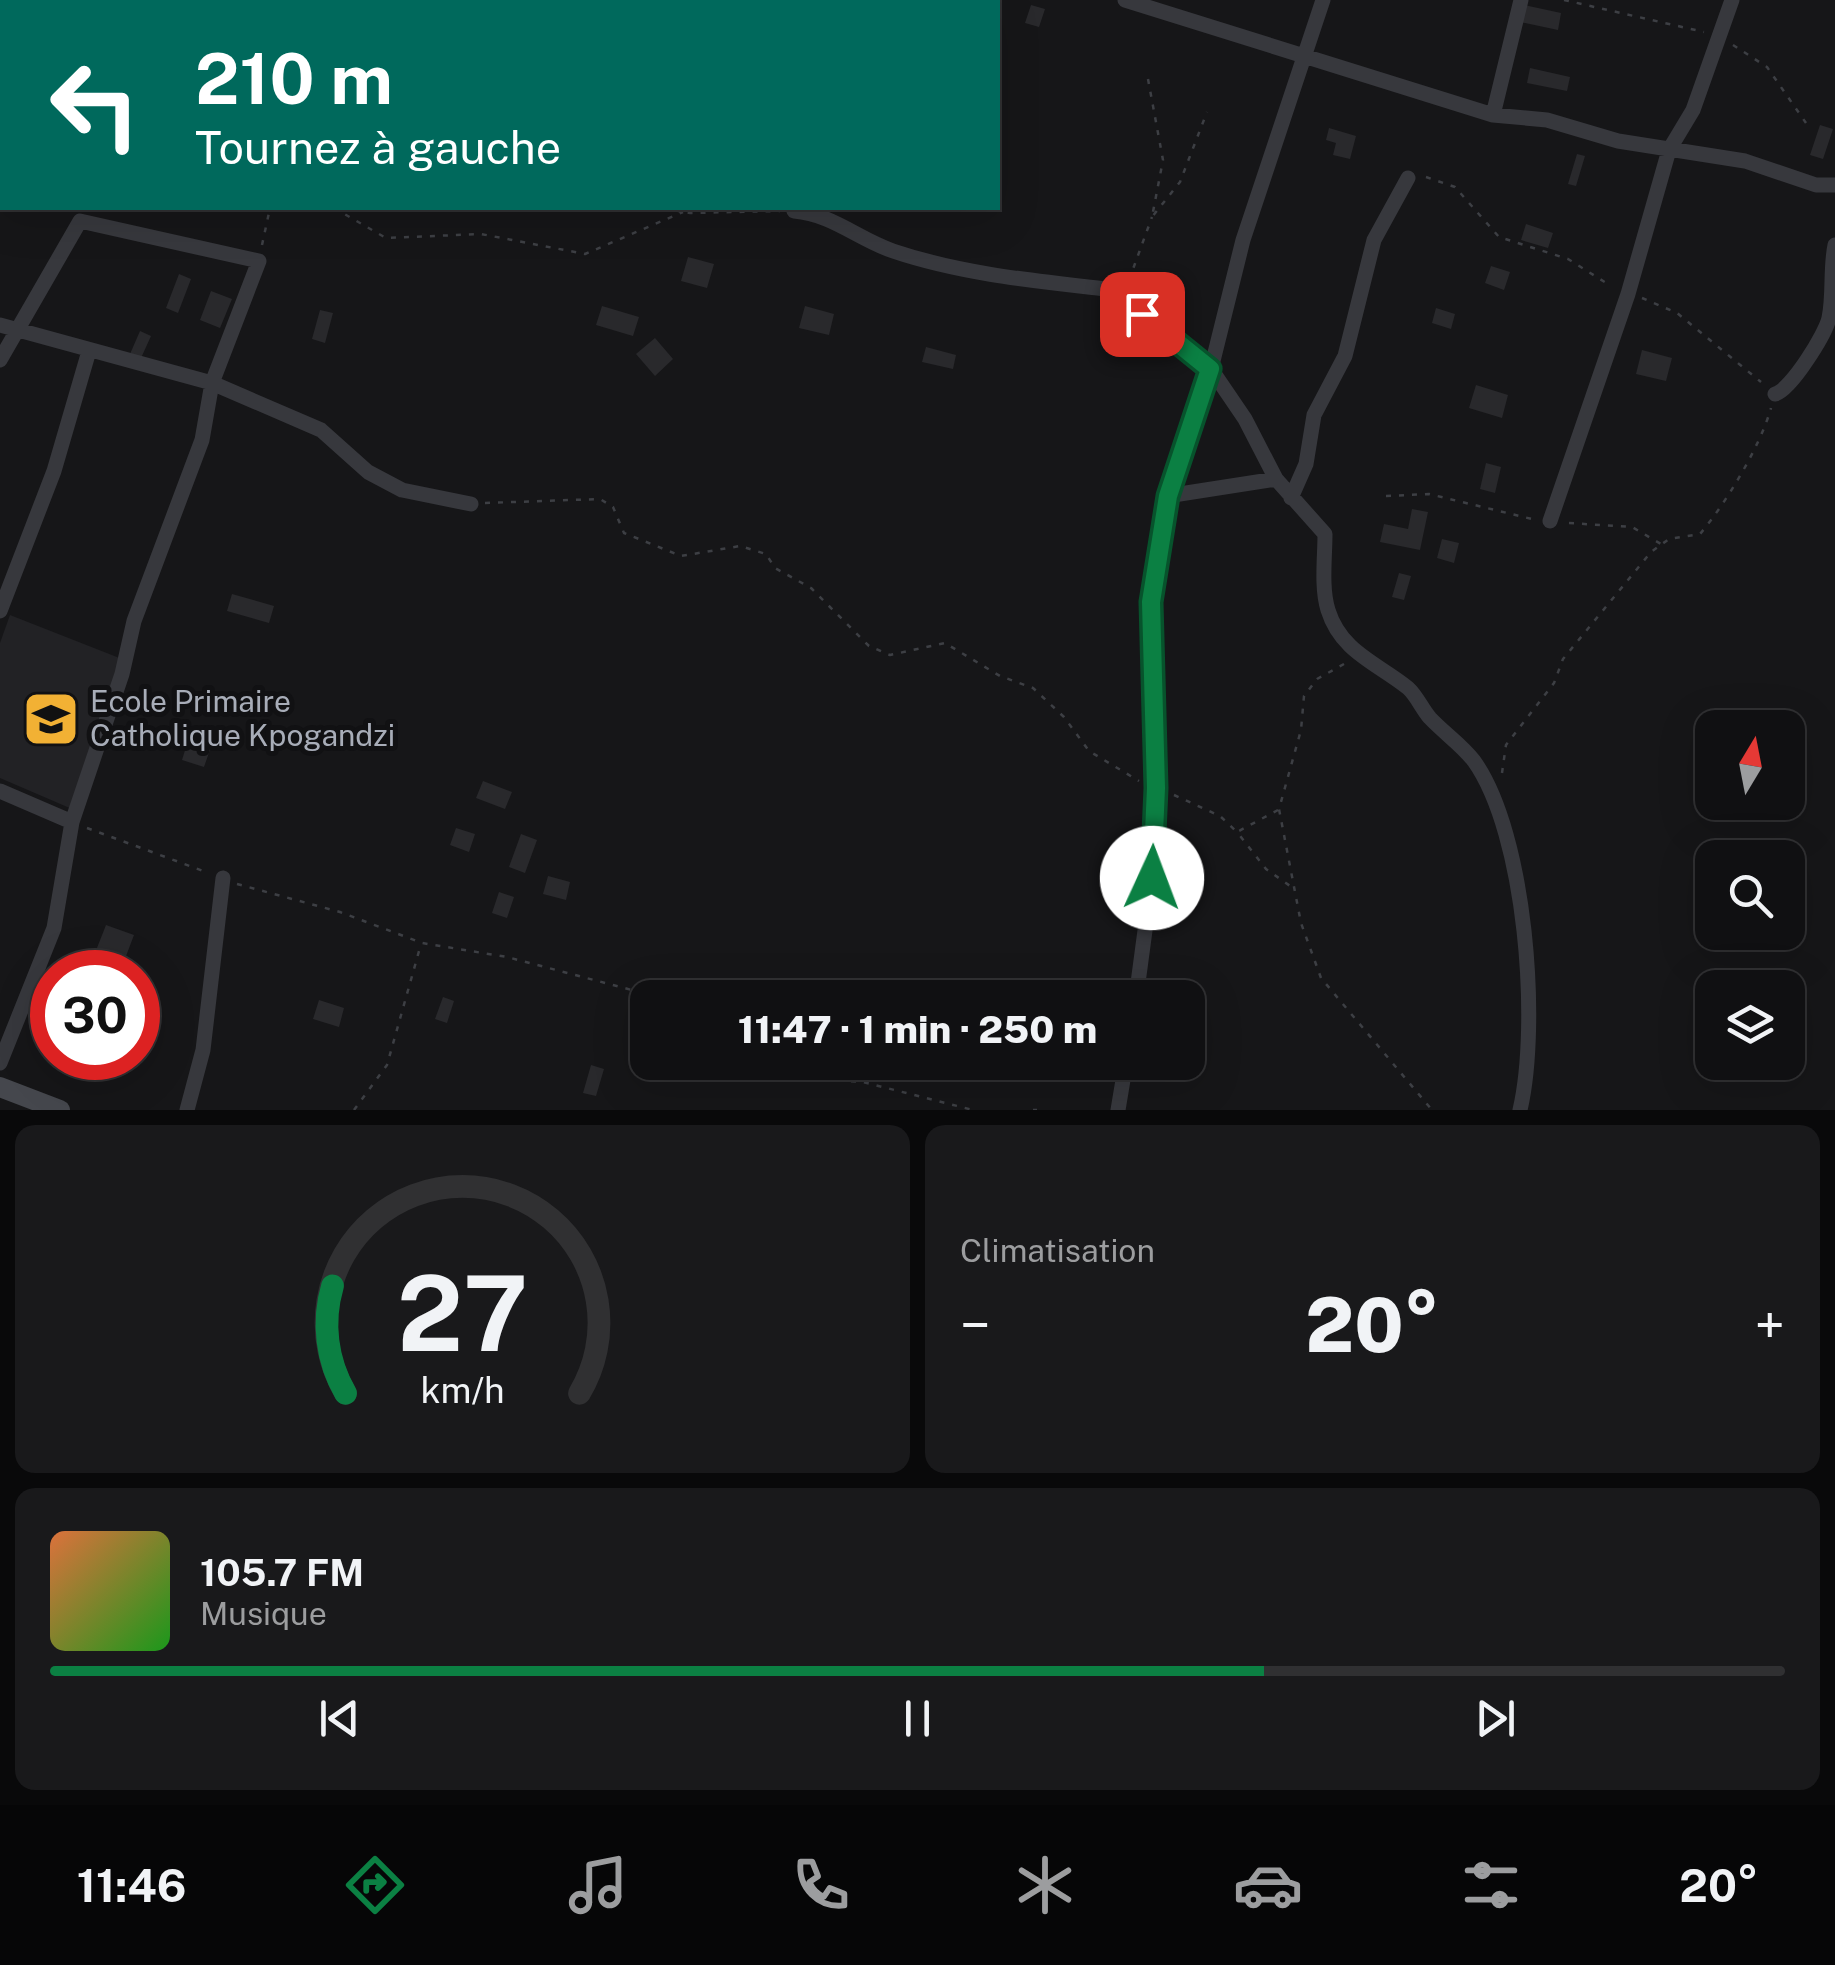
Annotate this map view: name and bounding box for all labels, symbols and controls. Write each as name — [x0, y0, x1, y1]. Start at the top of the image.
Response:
text: 210 m — [195, 37, 393, 120]
icon: left — [30, 40, 160, 170]
text: Tournez à gauche — [195, 121, 561, 174]
pin — [1100, 272, 1185, 357]
icon: arrive — [1115, 287, 1170, 342]
place label: Ecole Primaire Catholique Kpogandzi — [90, 683, 395, 753]
school or university icon: Ecole Primaire Catholique Kpogandzi — [21, 689, 81, 749]
north arrow — [1695, 710, 1805, 820]
map controls — [1695, 710, 1805, 1080]
position arrow — [1100, 826, 1204, 930]
button: search — [1695, 840, 1805, 950]
speed limit sign: 30 — [30, 950, 160, 1080]
button: layers — [1695, 970, 1805, 1080]
text: 11:47 · 1 min · 250 m — [738, 1007, 1097, 1052]
text: Climatisation — [960, 1232, 1155, 1269]
text: 27 — [397, 1252, 528, 1374]
text: 20° — [1305, 1281, 1440, 1369]
text: − — [960, 1293, 991, 1357]
text: + — [1754, 1293, 1785, 1357]
text: km/h — [420, 1369, 505, 1411]
text: 105.7 FM — [200, 1550, 364, 1595]
text: Musique — [200, 1595, 327, 1632]
icon: previous — [312, 1691, 367, 1746]
icon: pause — [890, 1691, 945, 1746]
icon: next — [1468, 1691, 1523, 1746]
icon: directions — [340, 1850, 410, 1920]
icon: music — [563, 1850, 633, 1920]
icon: phone — [786, 1850, 856, 1920]
icon: climate — [1010, 1850, 1080, 1920]
icon: car — [1233, 1850, 1303, 1920]
icon: filters — [1456, 1850, 1526, 1920]
text: 11:46 — [77, 1859, 186, 1912]
text: 20° — [1679, 1859, 1758, 1912]

